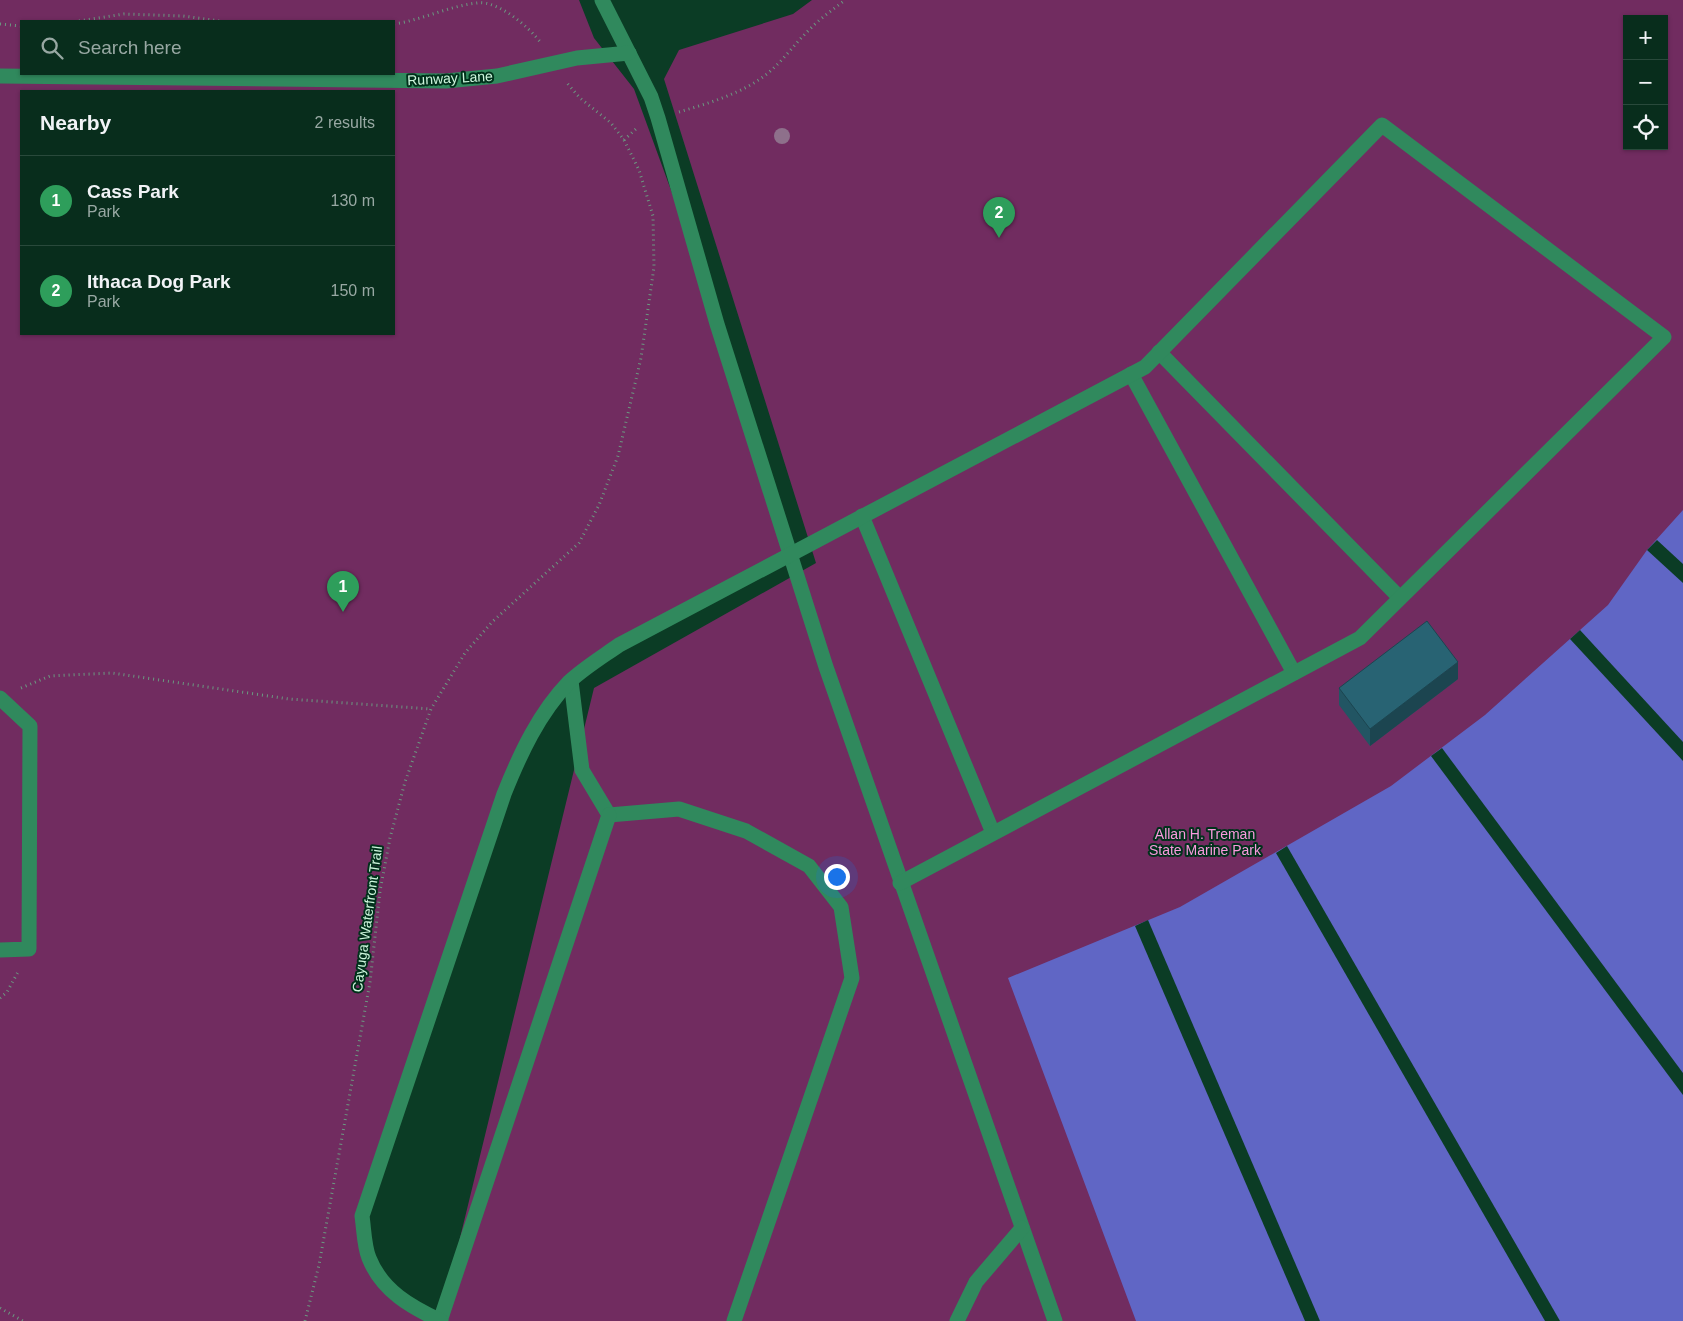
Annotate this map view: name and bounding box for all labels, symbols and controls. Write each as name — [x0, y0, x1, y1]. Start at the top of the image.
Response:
map controls — [1623, 15, 1668, 150]
button: + — [1623, 15, 1668, 60]
search box — [20, 20, 395, 75]
icon: search — [38, 34, 66, 62]
text: Search here — [78, 37, 182, 58]
button: − — [1623, 60, 1668, 105]
street label: Runway Lane — [407, 68, 493, 88]
button: locate — [1623, 105, 1668, 150]
text: Nearby — [40, 111, 111, 134]
text: 2 results — [315, 114, 375, 131]
text: Cass Park — [87, 181, 179, 202]
text: 1 — [52, 192, 60, 209]
text: 130 m — [331, 192, 375, 209]
pin: 2 — [983, 197, 1015, 238]
text: Park — [87, 203, 120, 220]
text: Ithaca Dog Park — [87, 271, 231, 292]
text: 2 — [52, 282, 60, 299]
text: 150 m — [331, 282, 375, 299]
text: Park — [87, 293, 120, 310]
pin: 1 — [327, 571, 359, 612]
park label: Allan H. Treman State Marine Park — [1149, 826, 1262, 858]
street label: Cayuga Waterfront Trail — [349, 845, 385, 993]
your location — [824, 864, 850, 890]

